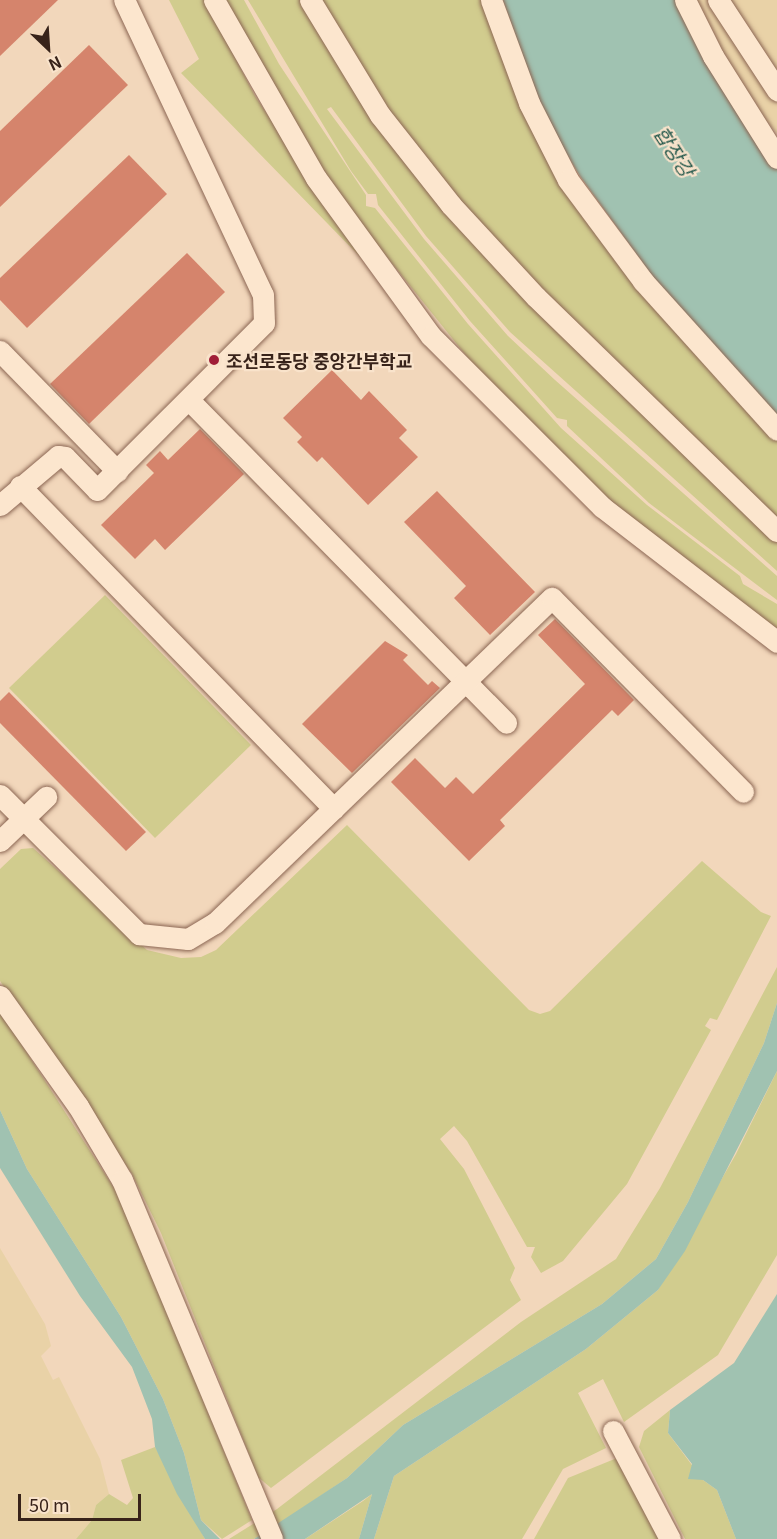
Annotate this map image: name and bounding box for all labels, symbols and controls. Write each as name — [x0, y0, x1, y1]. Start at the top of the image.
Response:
north arrow — [18, 18, 78, 78]
text: N — [45, 51, 66, 78]
water label: 합장강 — [650, 121, 700, 181]
place label: 조선로동당 중앙간부학교 — [226, 349, 412, 371]
marker: 조선로동당 중앙간부학교 — [207, 353, 221, 367]
scale bar — [21, 1482, 144, 1520]
text: 50 m — [29, 1491, 70, 1517]

